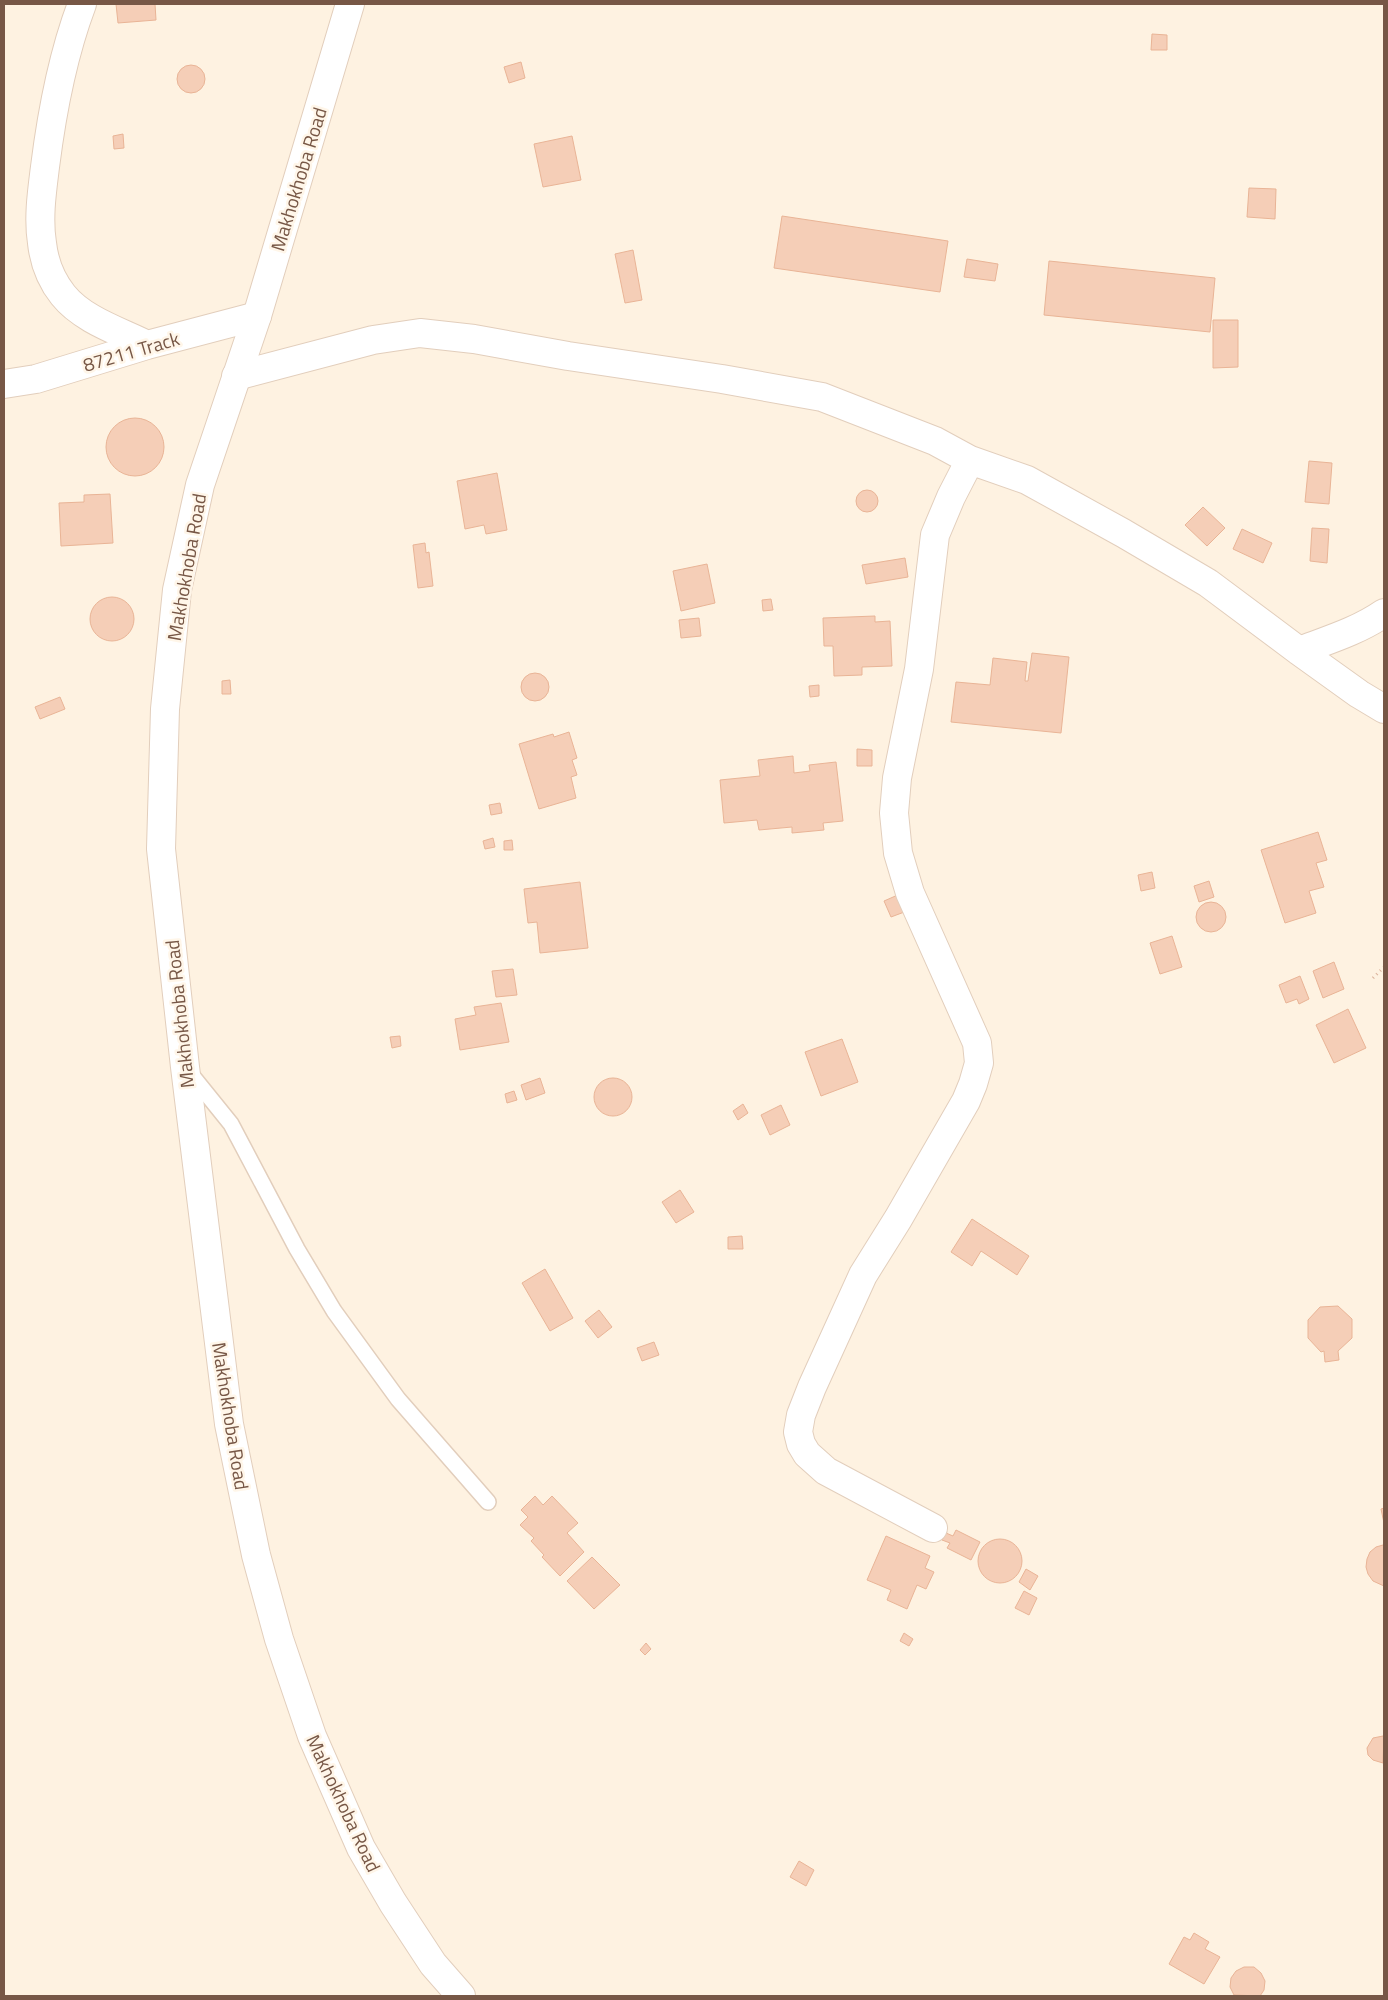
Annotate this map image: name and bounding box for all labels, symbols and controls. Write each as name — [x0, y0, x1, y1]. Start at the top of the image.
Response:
street label: Makhokhoba Road — [262, 104, 334, 254]
street label: 87211 Track — [79, 323, 183, 379]
street label: Makhokhoba Road — [159, 491, 213, 643]
street label: Makhokhoba Road — [157, 938, 201, 1090]
street label: Makhokhoba Road — [205, 1340, 257, 1492]
street label: Makhokhoba Road — [299, 1729, 389, 1877]

